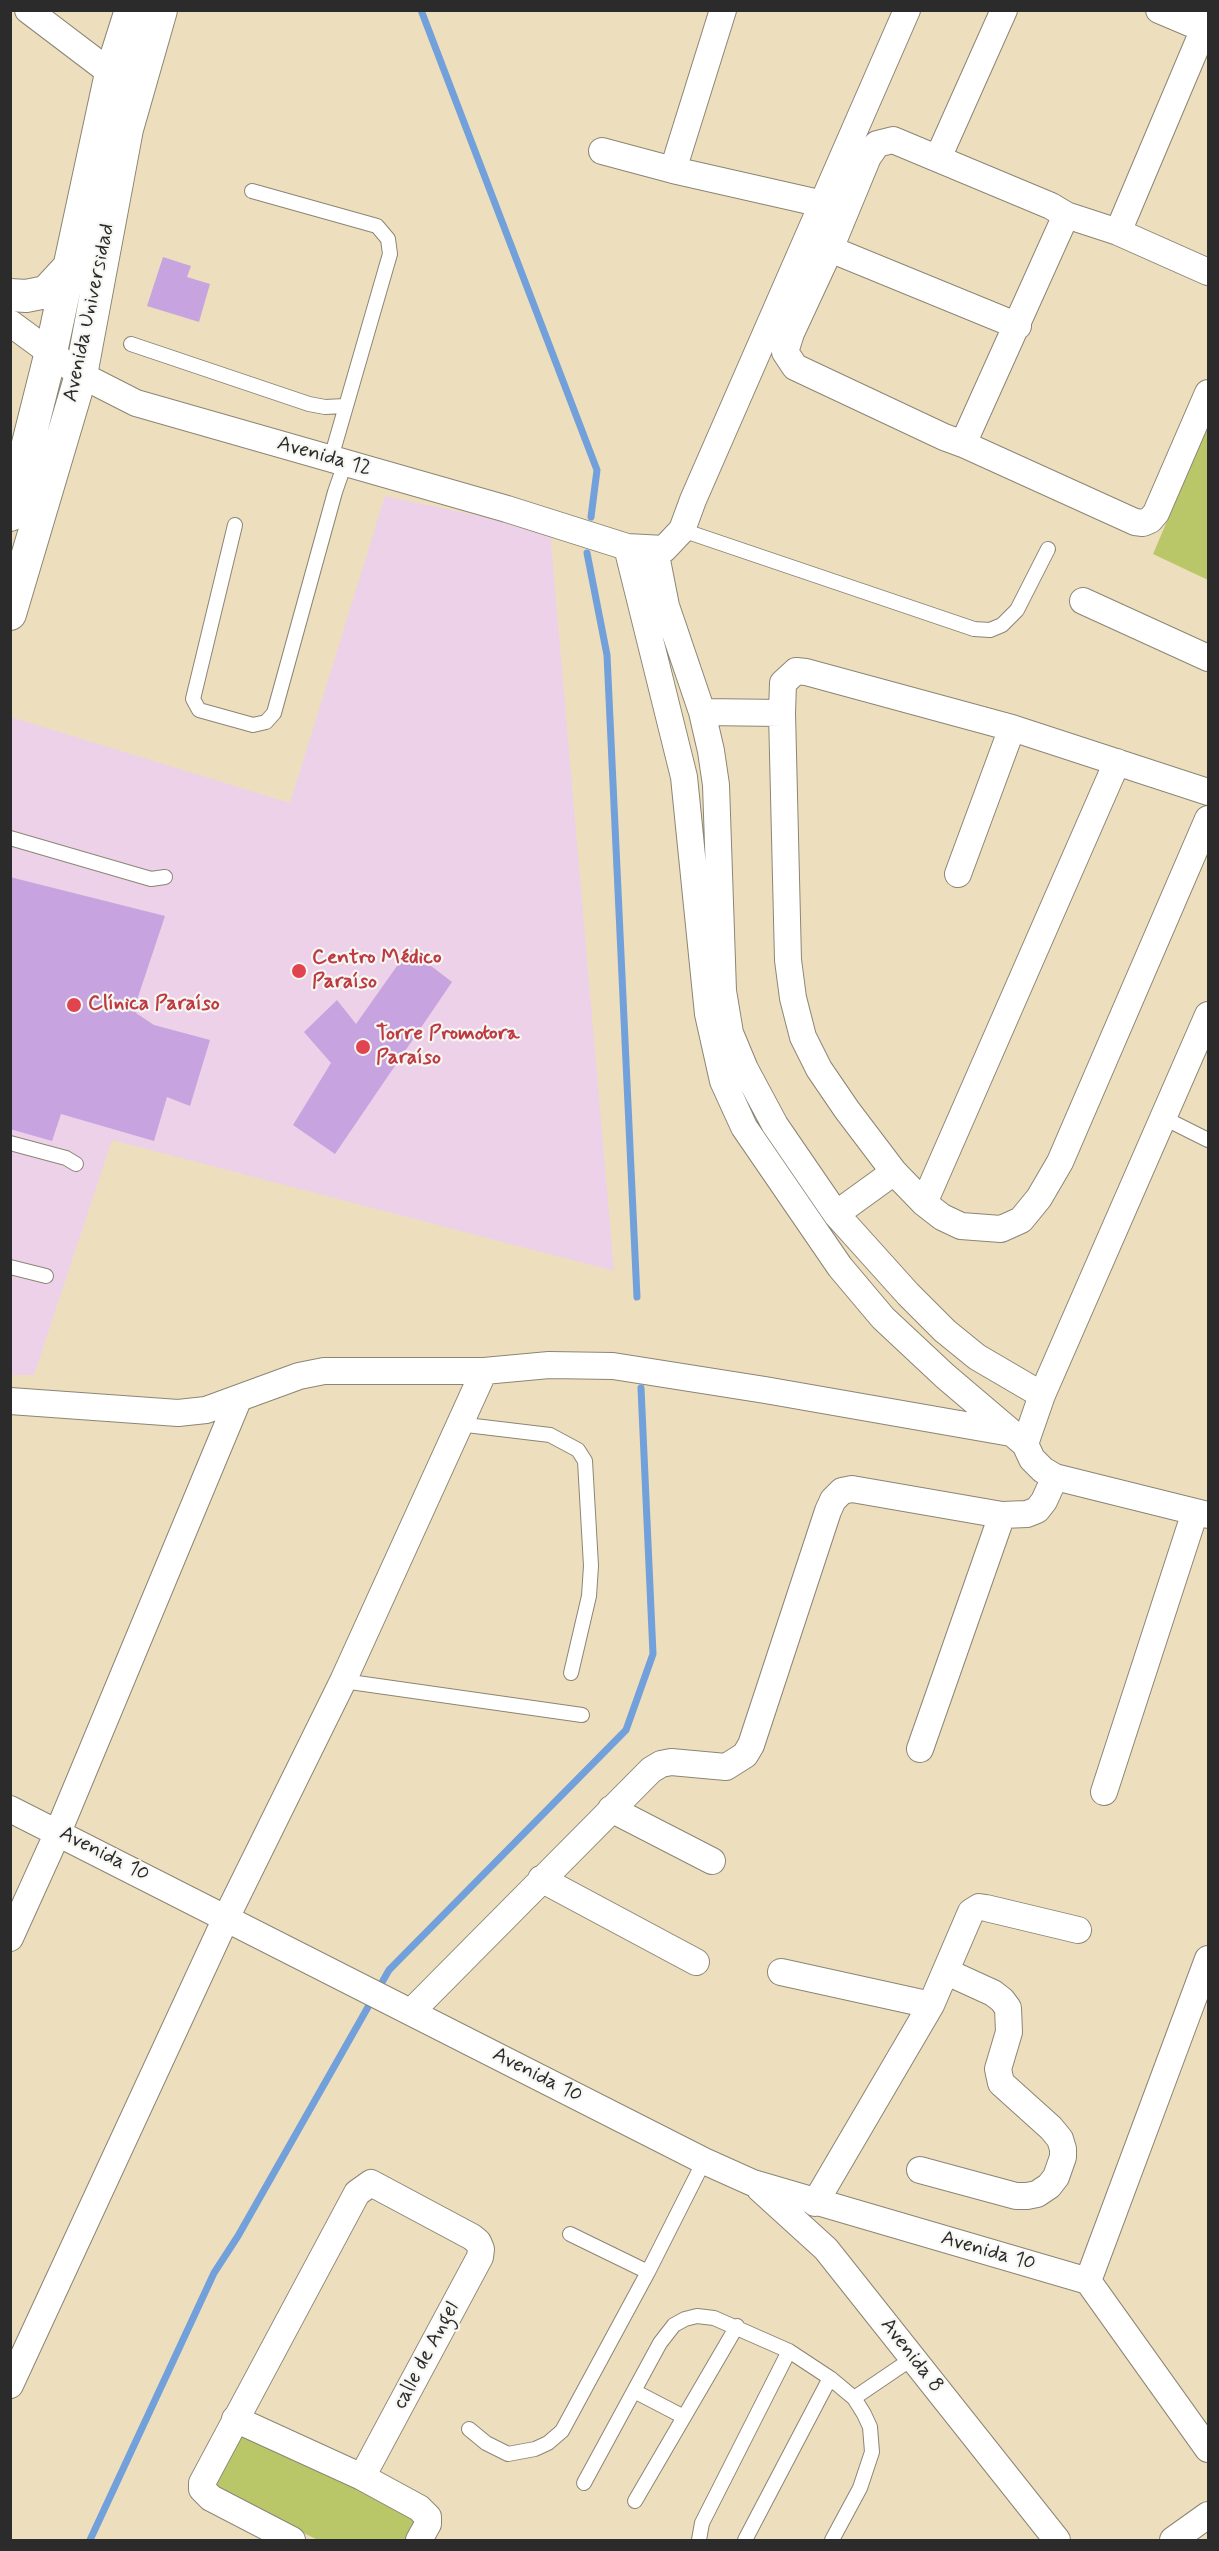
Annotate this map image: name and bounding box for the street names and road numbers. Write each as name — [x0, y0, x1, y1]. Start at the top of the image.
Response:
street label: Avenida Universidad — [59, 222, 121, 404]
street label: Avenida 12 — [274, 432, 374, 482]
street label: Avenida 10 — [55, 1822, 153, 1888]
street label: Avenida 10 — [488, 2043, 586, 2109]
street label: Avenida 10 — [938, 2226, 1038, 2278]
street label: calle de Angel — [388, 2298, 466, 2414]
street label: Avenida 8 — [874, 2314, 948, 2398]

